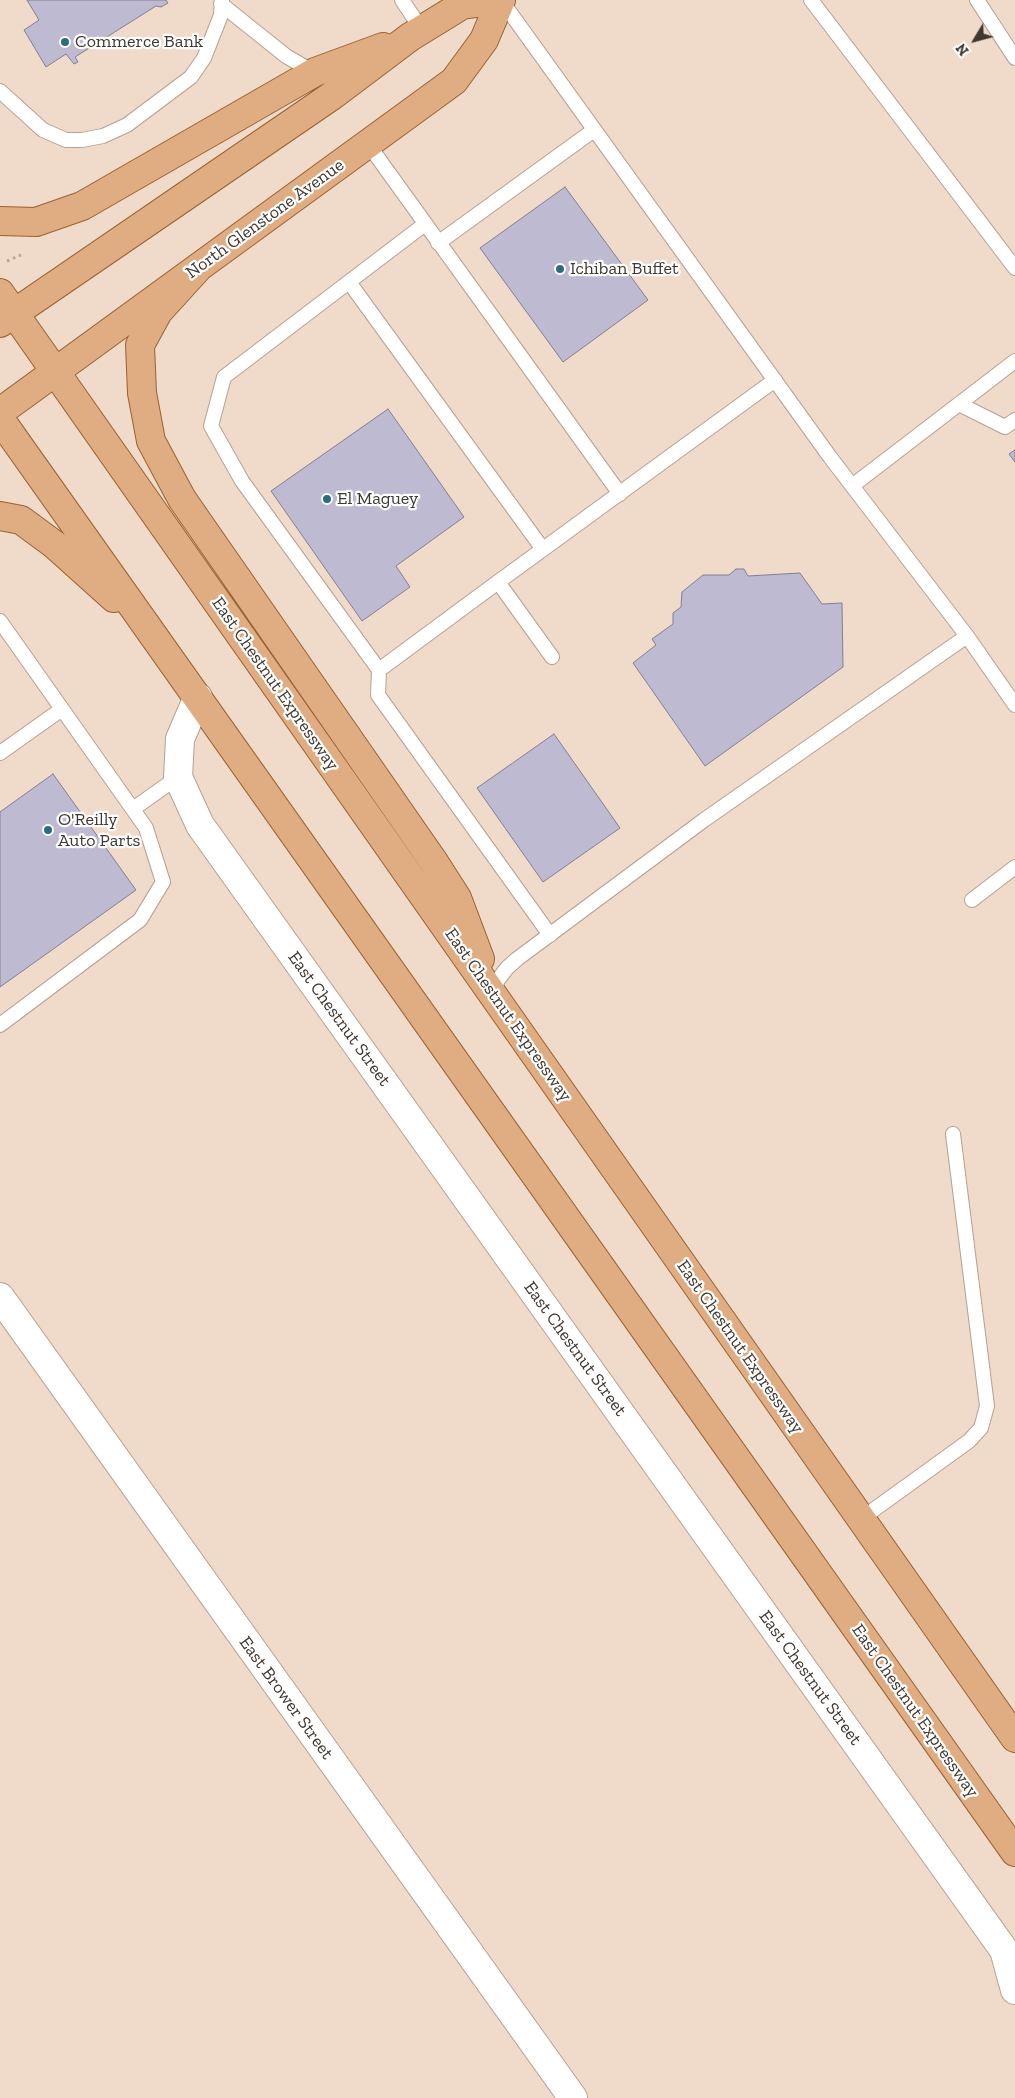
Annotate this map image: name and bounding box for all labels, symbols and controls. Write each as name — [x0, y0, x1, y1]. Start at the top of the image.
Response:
north arrow — [950, 15, 1000, 65]
place label: Commerce Bank — [75, 31, 203, 53]
marker: Commerce Bank — [59, 36, 71, 48]
text: N — [953, 40, 973, 59]
street label: North Glenstone Avenue — [182, 154, 348, 284]
place label: Ichiban Buffet — [570, 258, 679, 280]
marker: Ichiban Buffet — [554, 263, 566, 275]
place label: El Maguey — [337, 488, 418, 510]
marker: El Maguey — [321, 493, 333, 505]
street label: East Chestnut Expressway — [207, 593, 343, 775]
place label: O'Reilly Auto Parts — [58, 809, 140, 852]
marker: O'Reilly Auto Parts — [42, 824, 54, 836]
street label: East Chestnut Expressway — [440, 924, 576, 1106]
street label: East Chestnut Street — [283, 947, 395, 1091]
street label: East Chestnut Expressway — [672, 1256, 808, 1438]
street label: East Chestnut Street — [519, 1277, 631, 1421]
street label: East Chestnut Street — [754, 1606, 866, 1750]
street label: East Chestnut Expressway — [847, 1620, 983, 1802]
street label: East Brower Street — [234, 1632, 338, 1764]

